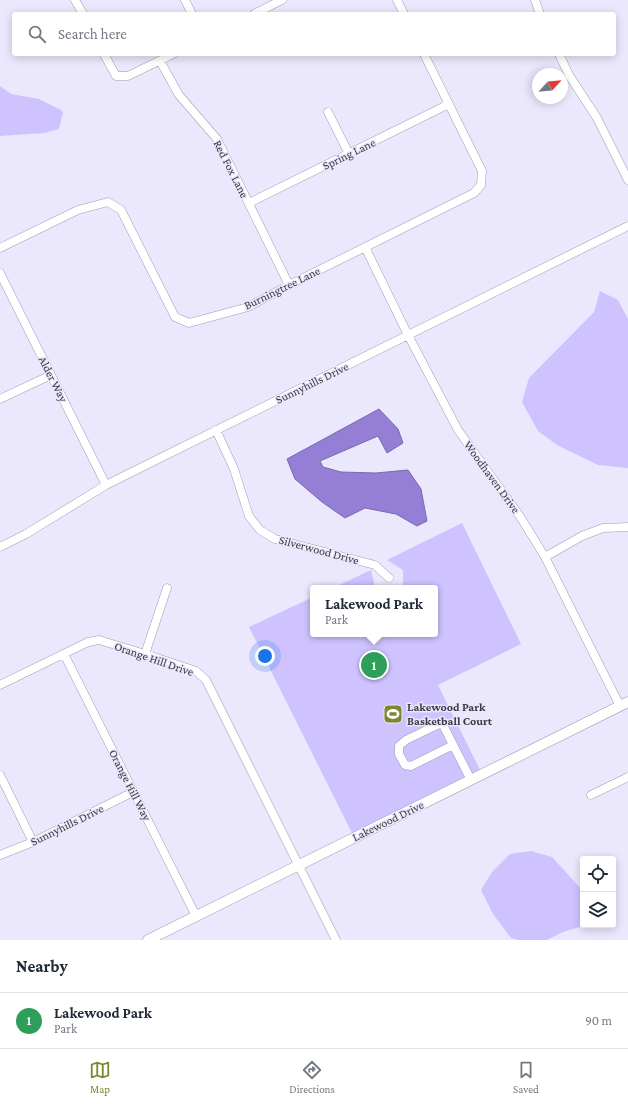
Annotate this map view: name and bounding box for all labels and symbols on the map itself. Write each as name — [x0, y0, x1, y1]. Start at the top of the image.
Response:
north arrow — [532, 68, 568, 104]
street label: Spring Lane — [320, 135, 378, 173]
street label: Red Fox Lane — [210, 138, 252, 200]
street label: Burningtree Lane — [242, 264, 322, 312]
street label: Alder Way — [36, 354, 71, 405]
street label: Sunnyhills Drive — [273, 359, 351, 407]
street label: Woodhaven Drive — [461, 438, 523, 516]
street label: Silverwood Drive — [277, 533, 361, 567]
street label: Orange Hill Drive — [112, 639, 196, 679]
your location — [255, 646, 275, 666]
pin: 1 — [361, 650, 387, 680]
place label: Lakewood Park Basketball Court — [407, 700, 493, 728]
sports icon: Lakewood Park Basketball Court — [382, 703, 404, 725]
street label: Orange Hill Way — [106, 747, 154, 824]
street label: Lakewood Drive — [350, 798, 426, 844]
street label: Sunnyhills Drive — [28, 801, 106, 849]

